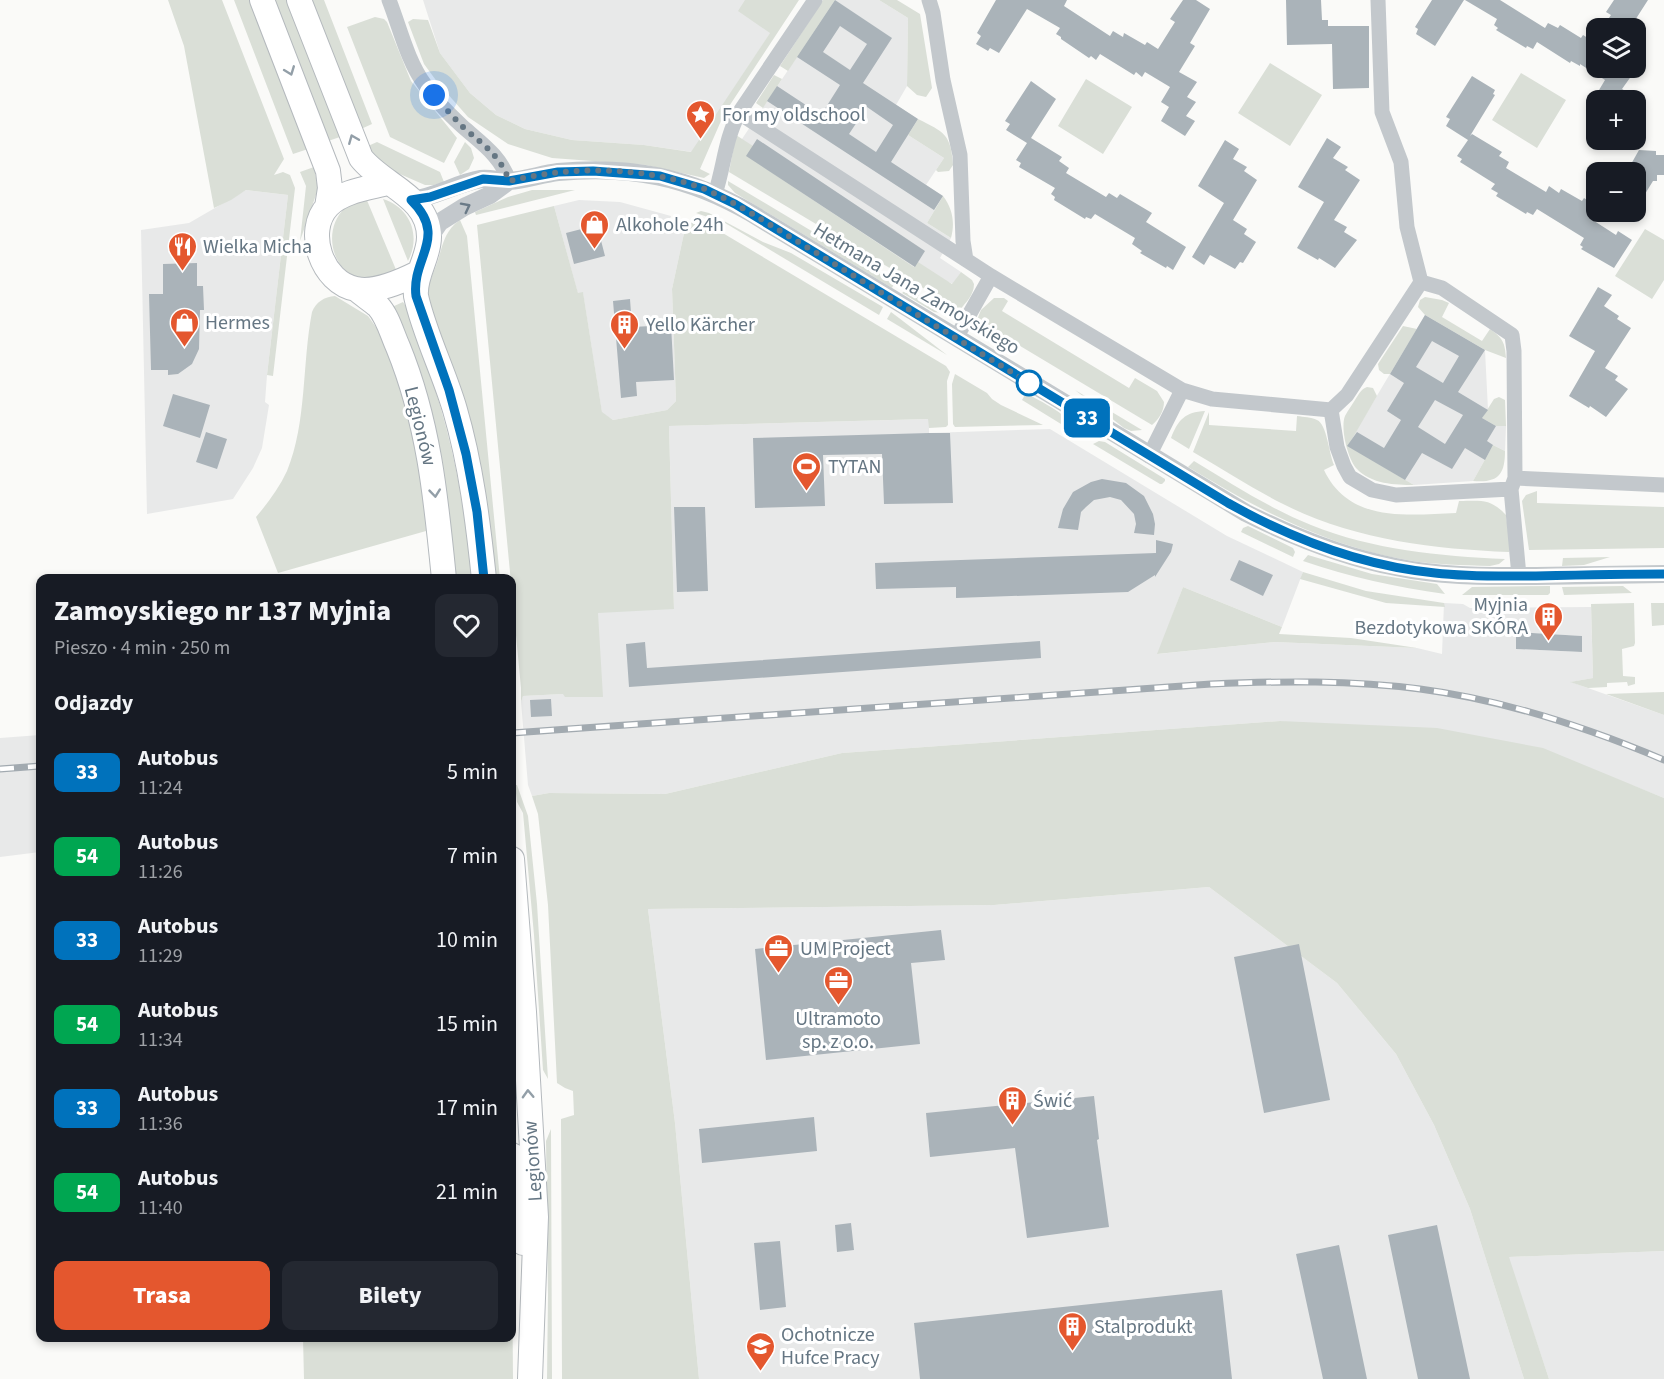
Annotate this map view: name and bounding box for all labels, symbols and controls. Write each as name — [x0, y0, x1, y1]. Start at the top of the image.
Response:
map controls — [1586, 18, 1646, 222]
button: layers — [1586, 18, 1646, 78]
one-way arrow — [283, 65, 295, 76]
your location — [419, 80, 449, 110]
button: + — [1586, 90, 1646, 150]
place icon: For my oldschool — [685, 98, 717, 140]
place label: For my oldschool — [722, 101, 866, 129]
one-way arrow — [348, 134, 360, 145]
button: − — [1586, 162, 1646, 222]
one-way arrow — [460, 202, 471, 214]
shop icon: Alkohole 24h — [579, 208, 611, 250]
place label: Alkohole 24h — [616, 211, 724, 239]
street label: Hetmana Jana Zamoyskiego — [808, 216, 1025, 362]
restaurant icon: Wielka Micha — [166, 230, 198, 272]
place label: Wielka Micha — [203, 233, 312, 261]
shop icon: Hermes — [168, 306, 200, 348]
building icon: Yello Kärcher — [609, 308, 641, 350]
place label: Hermes — [205, 309, 270, 337]
place label: Yello Kärcher — [645, 311, 755, 339]
unlabelled marker — [1016, 370, 1042, 396]
street label: Legionów — [397, 383, 443, 469]
line badge: 33 — [1060, 398, 1114, 438]
text: 33 — [1076, 403, 1098, 433]
sports icon: TYTAN — [791, 450, 823, 492]
place label: TYTAN — [828, 453, 881, 481]
one-way arrow — [428, 489, 441, 498]
text: Zamoyskiego nr 137 Myjnia — [54, 591, 391, 631]
place label: Myjnia Bezdotykowa SKÓRA — [1354, 591, 1528, 642]
button: heart — [435, 594, 498, 657]
building icon: Myjnia Bezdotykowa SKÓRA — [1533, 600, 1565, 642]
text: Pieszo · 4 min · 250 m — [54, 634, 230, 662]
text: Odjazdy — [54, 687, 133, 719]
text: Autobus — [138, 742, 218, 774]
text: 5 min — [447, 756, 498, 788]
text: 33 — [76, 757, 98, 787]
text: 11:24 — [138, 774, 183, 802]
text: Autobus — [138, 826, 218, 858]
text: 7 min — [447, 840, 498, 872]
text: 54 — [76, 841, 98, 871]
text: 11:26 — [138, 858, 183, 886]
text: Autobus — [138, 910, 218, 942]
text: 10 min — [436, 924, 498, 956]
text: 33 — [76, 925, 98, 955]
office icon: UM Project — [763, 932, 795, 974]
place label: UM Project — [800, 935, 891, 963]
text: 11:29 — [138, 942, 183, 970]
office icon: Ultramoto sp. z o.o. — [822, 964, 854, 1006]
text: Autobus — [138, 994, 218, 1026]
place label: Ultramoto sp. z o.o. — [795, 1005, 881, 1056]
text: 15 min — [436, 1008, 498, 1040]
text: 54 — [76, 1009, 98, 1039]
text: 11:34 — [138, 1026, 183, 1054]
text: Autobus — [138, 1078, 218, 1110]
building icon: Świć — [996, 1084, 1028, 1126]
place label: Świć — [1033, 1087, 1072, 1115]
one-way arrow — [522, 1089, 535, 1098]
text: 17 min — [436, 1092, 498, 1124]
text: 33 — [76, 1093, 98, 1123]
text: 11:36 — [138, 1110, 183, 1138]
street label: Legionów — [516, 1119, 550, 1202]
text: Autobus — [138, 1162, 218, 1194]
text: 21 min — [436, 1176, 498, 1208]
text: 54 — [76, 1177, 98, 1207]
text: 11:40 — [138, 1194, 183, 1222]
button: Trasa — [54, 1261, 270, 1330]
button: Bilety — [282, 1261, 498, 1330]
building icon: Stalprodukt — [1057, 1310, 1089, 1352]
place label: Stalprodukt — [1094, 1313, 1193, 1341]
place label: Ochotnicze Hufce Pracy — [781, 1321, 880, 1372]
school or university icon: Ochotnicze Hufce Pracy — [744, 1330, 776, 1372]

